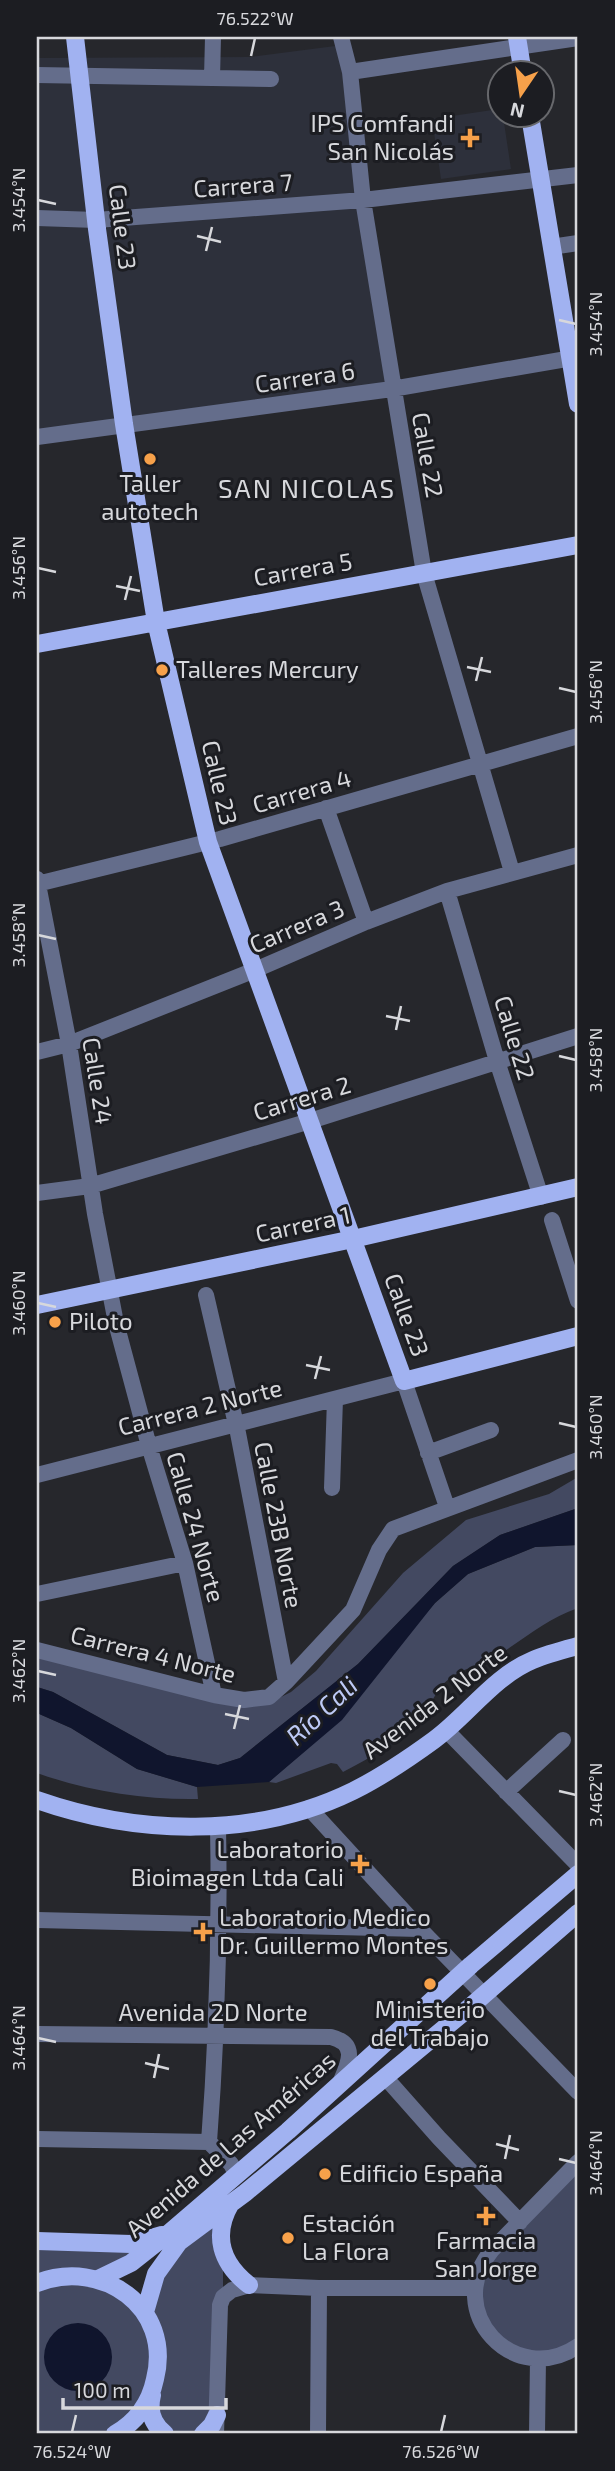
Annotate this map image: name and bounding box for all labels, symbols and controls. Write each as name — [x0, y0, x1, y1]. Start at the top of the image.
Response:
text: 76.522°W — [216, 7, 294, 29]
north arrow — [486, 60, 556, 130]
text: N — [508, 98, 526, 124]
place label: IPS Comfandi San Nicolás — [310, 108, 454, 165]
marker: IPS Comfandi San Nicolás — [460, 128, 480, 148]
street label: Carrera 7 — [192, 167, 293, 202]
text: 3.454°N — [7, 168, 29, 232]
street label: Calle 23 — [104, 182, 143, 271]
text: 3.454°N — [584, 292, 606, 356]
street label: Carrera 6 — [253, 355, 357, 398]
street label: Calle 22 — [407, 410, 450, 500]
marker: Taller autotech — [142, 451, 158, 467]
place label: Taller autotech — [101, 468, 199, 525]
district label: SAN NICOLAS — [218, 472, 396, 503]
text: 3.456°N — [7, 536, 29, 600]
street label: Carrera 5 — [251, 546, 354, 591]
place label: Talleres Mercury — [176, 654, 359, 683]
text: 3.456°N — [584, 660, 606, 724]
marker: Talleres Mercury — [154, 662, 170, 678]
street label: Calle 23 — [197, 737, 244, 828]
street label: Carrera 4 — [249, 763, 354, 818]
street label: Carrera 3 — [245, 893, 348, 959]
text: 3.458°N — [7, 903, 29, 967]
street label: Calle 22 — [489, 992, 542, 1083]
text: 3.458°N — [584, 1028, 606, 1092]
street label: Calle 24 — [77, 1035, 120, 1126]
street label: Carrera 2 — [249, 1069, 354, 1126]
street label: Carrera 1 — [253, 1199, 353, 1248]
street label: Calle 23 — [379, 1269, 436, 1360]
text: 3.460°N — [7, 1270, 29, 1336]
place label: Piloto — [69, 1306, 133, 1335]
marker: Piloto — [47, 1314, 63, 1330]
street label: Carrera 2 Norte — [115, 1372, 285, 1441]
text: 3.460°N — [584, 1394, 606, 1460]
street label: Calle 23B Norte — [249, 1439, 310, 1610]
street label: Calle 24 Norte — [161, 1448, 232, 1605]
street label: Carrera 4 Norte — [68, 1619, 239, 1688]
street label: Avenida 2 Norte — [356, 1637, 512, 1764]
text: 3.462°N — [7, 1639, 29, 1703]
water label: Río Cali — [279, 1669, 363, 1751]
text: 3.462°N — [584, 1763, 606, 1827]
place label: Laboratorio Bioimagen Ltda Cali — [131, 1834, 344, 1891]
marker: Laboratorio Bioimagen Ltda Cali — [350, 1854, 370, 1874]
place label: Laboratorio Medico Dr. Guillermo Montes — [219, 1902, 448, 1959]
marker: Laboratorio Medico Dr. Guillermo Montes — [193, 1922, 213, 1942]
marker: Ministerio del Trabajo — [422, 1976, 438, 1992]
place label: Ministerio del Trabajo — [371, 1994, 489, 2051]
street label: Avenida 2D Norte — [118, 1997, 308, 2026]
text: 3.464°N — [7, 2005, 29, 2071]
street label: Avenida de Las Américas — [119, 2045, 341, 2243]
text: 3.464°N — [584, 2130, 606, 2196]
place label: Edificio España — [339, 2158, 503, 2187]
marker: Edificio España — [317, 2166, 333, 2182]
place label: Estación La Flora — [302, 2208, 395, 2265]
marker: Farmacia San Jorge — [478, 2208, 494, 2224]
place label: Farmacia San Jorge — [435, 2225, 537, 2282]
marker: Estación La Flora — [280, 2230, 296, 2246]
scale bar — [63, 2366, 226, 2410]
text: 100 m — [74, 2377, 131, 2402]
text: 76.524°W — [33, 2440, 111, 2462]
text: 76.526°W — [402, 2440, 480, 2462]

